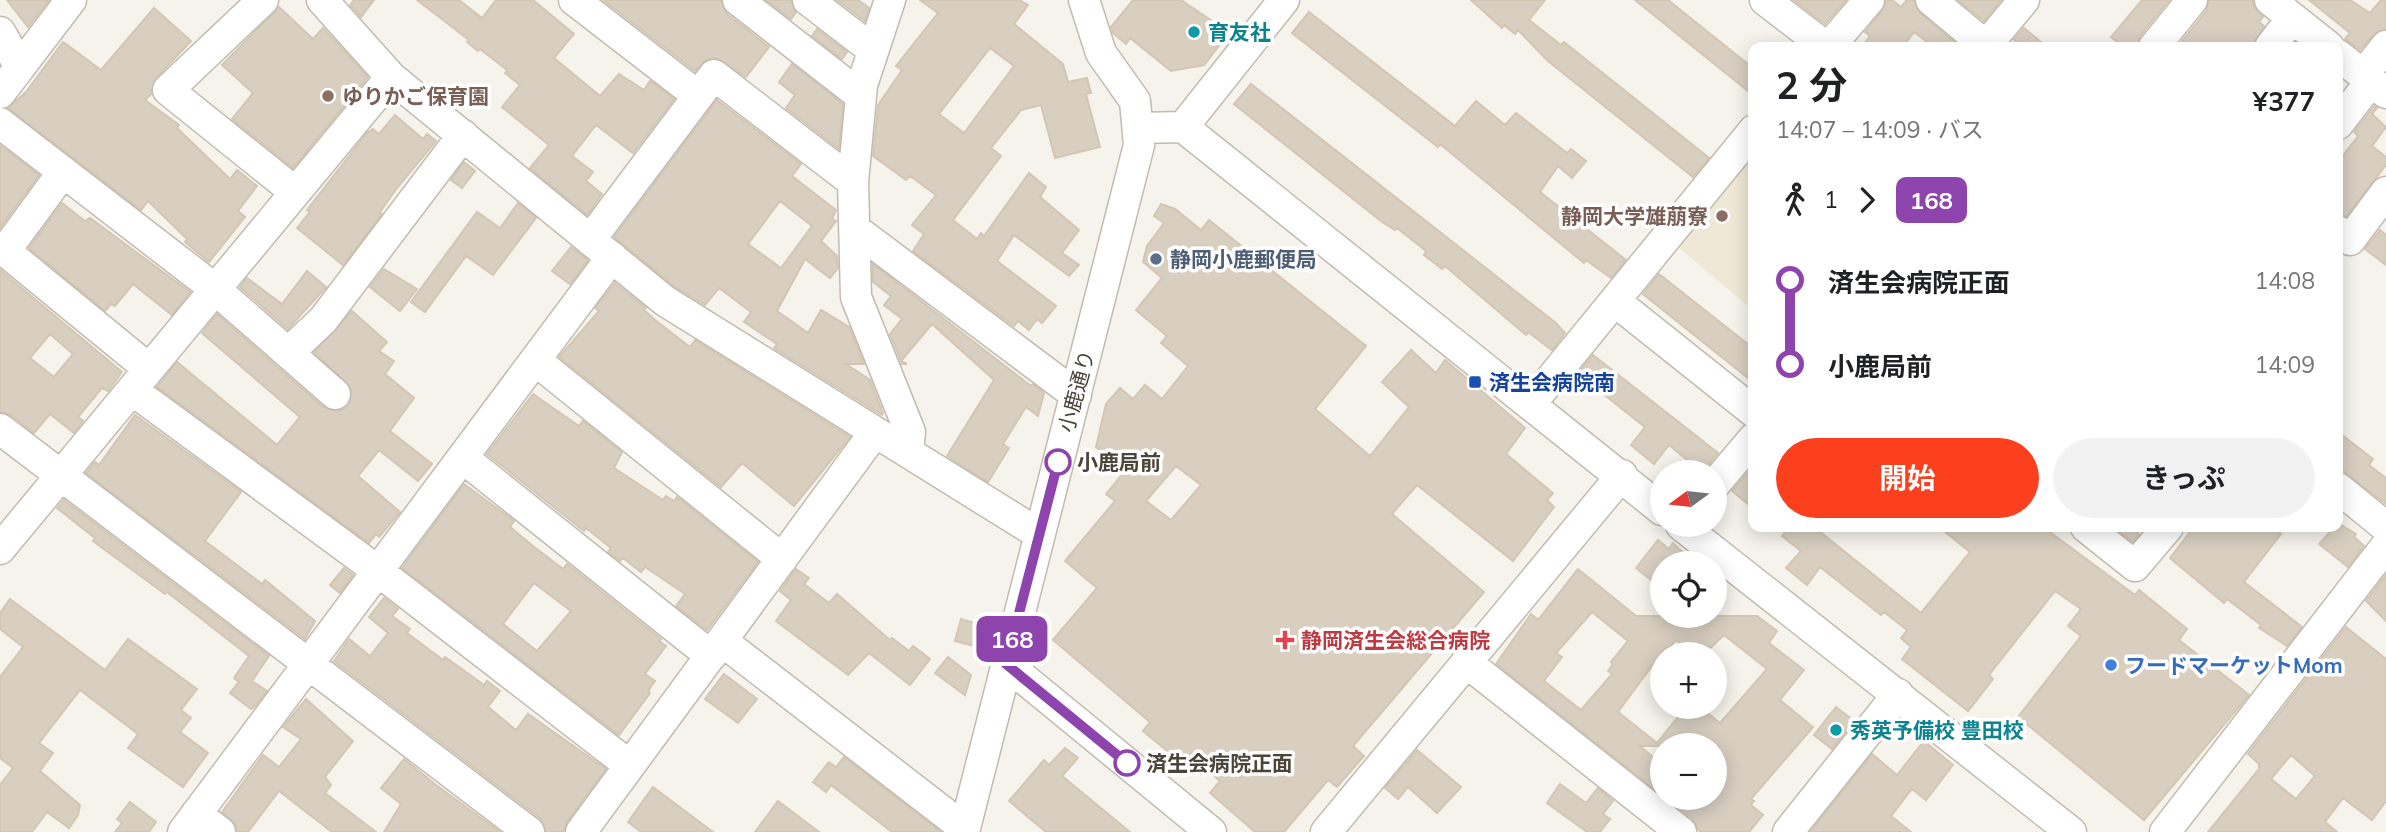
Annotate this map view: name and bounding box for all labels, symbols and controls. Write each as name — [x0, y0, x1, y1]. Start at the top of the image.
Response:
place label: 育友社 — [1208, 19, 1271, 45]
marker: 育友社 — [1186, 24, 1202, 40]
text: 2 分 — [1776, 61, 1847, 109]
place label: ゆりかご保育園 — [342, 83, 489, 109]
text: ¥377 — [2253, 85, 2315, 118]
marker: ゆりかご保育園 — [320, 88, 336, 104]
text: 14:07 – 14:09 · バス — [1776, 115, 1984, 144]
icon: walk — [1776, 181, 1814, 219]
icon: forward — [1848, 181, 1886, 219]
text: 1 — [1824, 185, 1838, 214]
text: 168 — [1910, 185, 1953, 215]
place label: 静岡大学雄萠寮 — [1561, 203, 1708, 229]
marker: 静岡大学雄萠寮 — [1714, 208, 1730, 224]
place label: 静岡小鹿郵便局 — [1170, 246, 1317, 272]
marker: 静岡小鹿郵便局 — [1148, 251, 1164, 267]
text: 済生会病院正面 — [1828, 266, 2010, 299]
text: 14:08 — [2255, 266, 2315, 295]
street label: 小鹿通り — [1053, 347, 1099, 435]
text: 小鹿局前 — [1828, 350, 1932, 383]
text: 14:09 — [2255, 350, 2315, 379]
place label: 済生会病院南 — [1489, 369, 1615, 395]
marker: 済生会病院南 — [1467, 374, 1483, 390]
button: 開始 — [1776, 438, 2039, 518]
button: きっぷ — [2053, 438, 2315, 518]
marker: 小鹿局前 — [1045, 449, 1071, 475]
place label: 小鹿局前 — [1077, 449, 1161, 475]
north arrow — [1650, 460, 1727, 537]
map controls — [1650, 460, 1727, 810]
button: locate — [1650, 551, 1727, 628]
line badge: 168 — [972, 616, 1052, 662]
text: 168 — [990, 624, 1034, 654]
place label: 静岡済生会総合病院 — [1301, 627, 1490, 653]
marker: 静岡済生会総合病院 — [1275, 630, 1295, 650]
button: + — [1650, 642, 1727, 719]
place label: フードマーケットMom — [2125, 652, 2343, 678]
marker: フードマーケットMom — [2103, 657, 2119, 673]
place label: 秀英予備校 豊田校 — [1850, 717, 2024, 743]
marker: 秀英予備校 豊田校 — [1828, 722, 1844, 738]
button: − — [1650, 733, 1727, 810]
marker: 済生会病院正面 — [1114, 750, 1140, 776]
place label: 済生会病院正面 — [1146, 750, 1293, 776]

